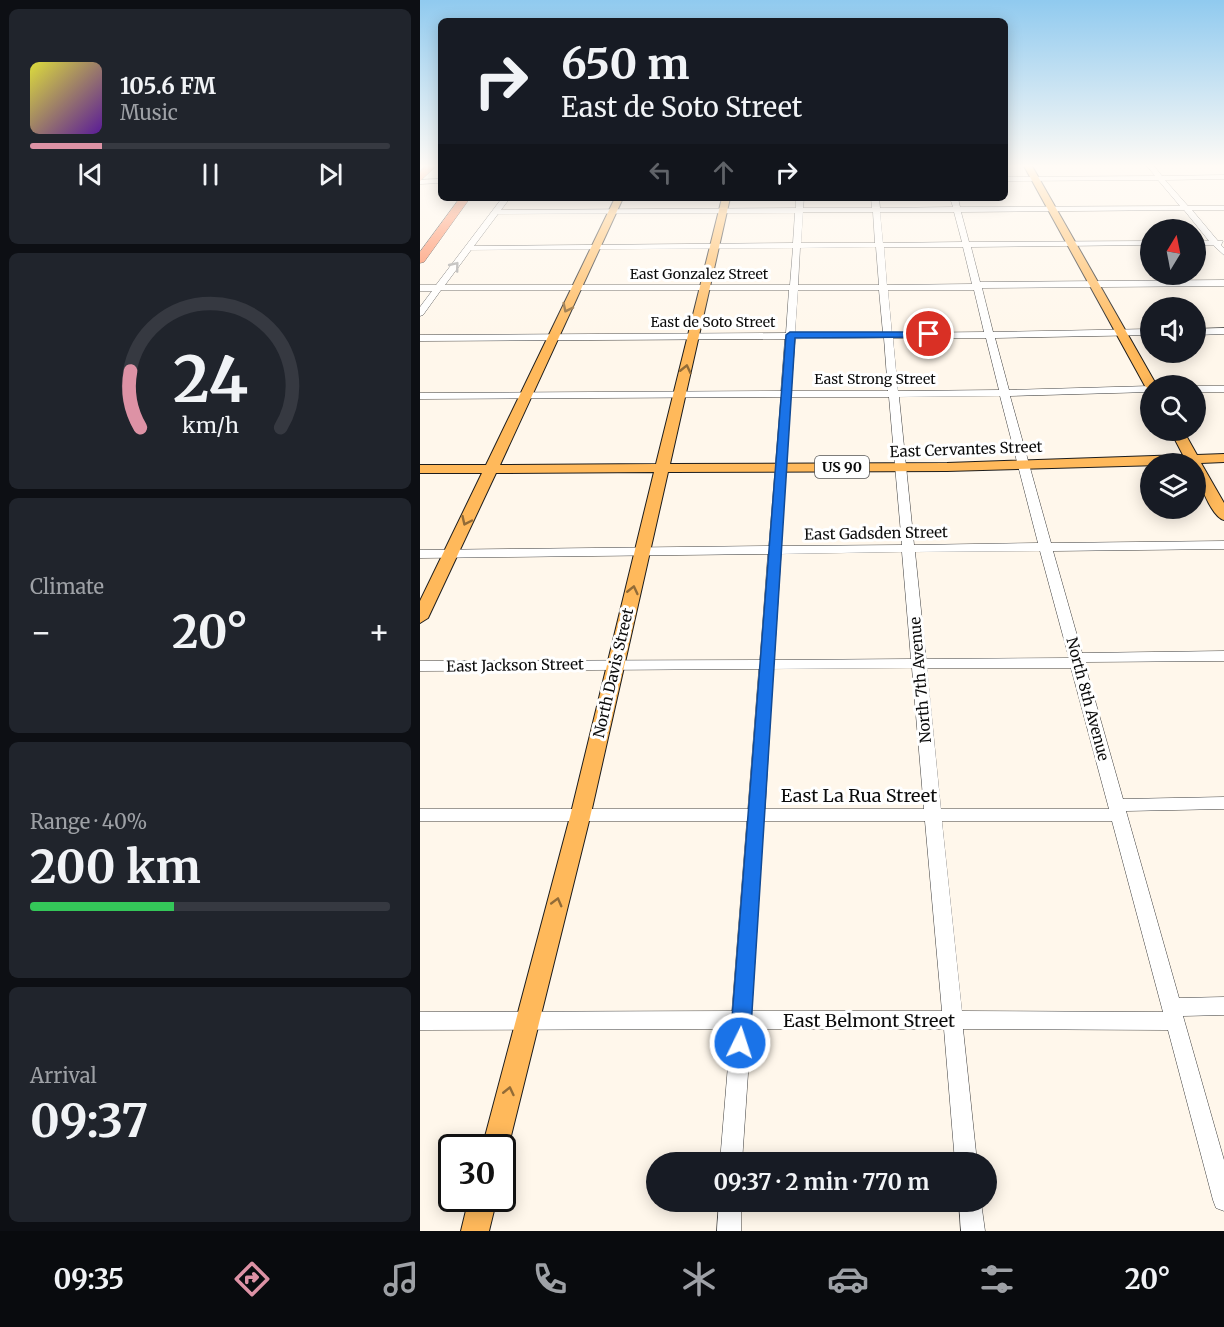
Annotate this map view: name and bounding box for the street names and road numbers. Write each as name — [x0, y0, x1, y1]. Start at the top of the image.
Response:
street label: East Gonzalez Street — [630, 265, 769, 283]
street label: East de Soto Street — [650, 313, 776, 331]
street label: East Strong Street — [814, 370, 936, 388]
street label: East Cervantes Street — [889, 437, 1043, 461]
road number: US 90 — [815, 456, 869, 478]
street label: East Gadsden Street — [804, 522, 948, 544]
street label: North Davis Street — [589, 606, 637, 740]
street label: North 7th Avenue — [905, 616, 935, 744]
street label: North 8th Avenue — [1062, 635, 1114, 763]
street label: East Jackson Street — [446, 654, 584, 676]
street label: East La Rua Street — [781, 784, 937, 807]
street label: East Belmont Street — [783, 1009, 955, 1032]

